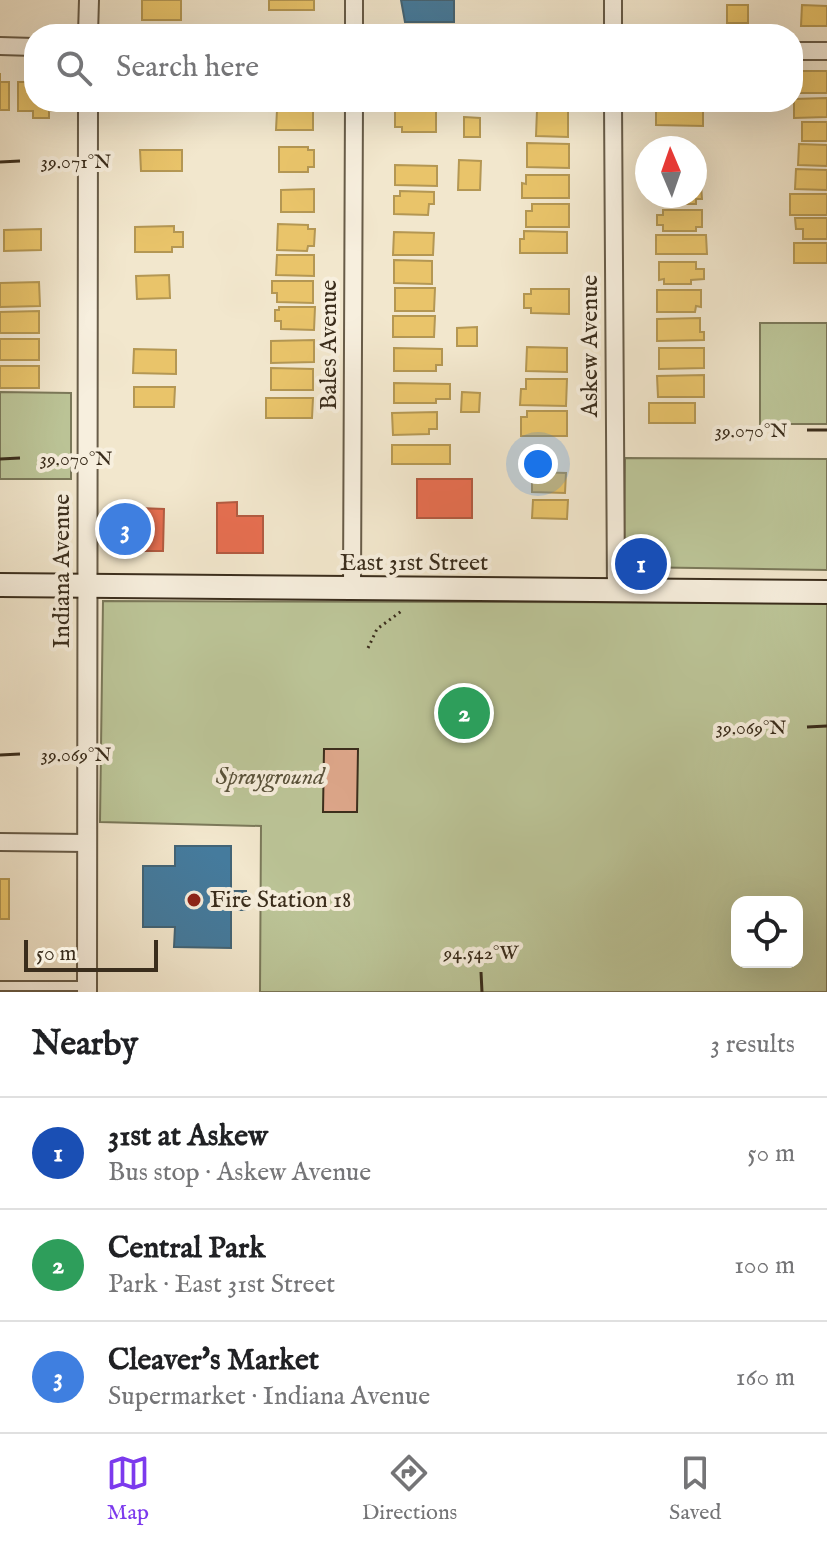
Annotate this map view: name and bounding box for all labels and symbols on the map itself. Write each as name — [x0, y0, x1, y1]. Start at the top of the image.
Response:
north arrow — [635, 136, 707, 208]
text: 39.071°N — [41, 150, 111, 175]
street label: Askew Avenue — [575, 275, 606, 418]
street label: Bales Avenue — [314, 280, 345, 410]
text: 39.070°N — [714, 419, 788, 444]
your location — [518, 444, 558, 484]
text: 39.070°N — [39, 447, 113, 472]
street label: Indiana Avenue — [47, 494, 78, 648]
pin: 3 — [99, 499, 151, 559]
pin: 1 — [615, 534, 667, 594]
street label: East 31st Street — [340, 548, 488, 579]
pin: 2 — [438, 683, 490, 743]
text: 39.069°N — [715, 716, 787, 741]
text: 39.069°N — [40, 743, 112, 768]
park label: Sprayground — [216, 762, 326, 793]
place label: Fire Station 18 — [210, 885, 351, 916]
marker: Fire Station 18 — [185, 891, 203, 909]
scale bar — [24, 936, 158, 972]
text: 94.542°W — [443, 941, 519, 966]

